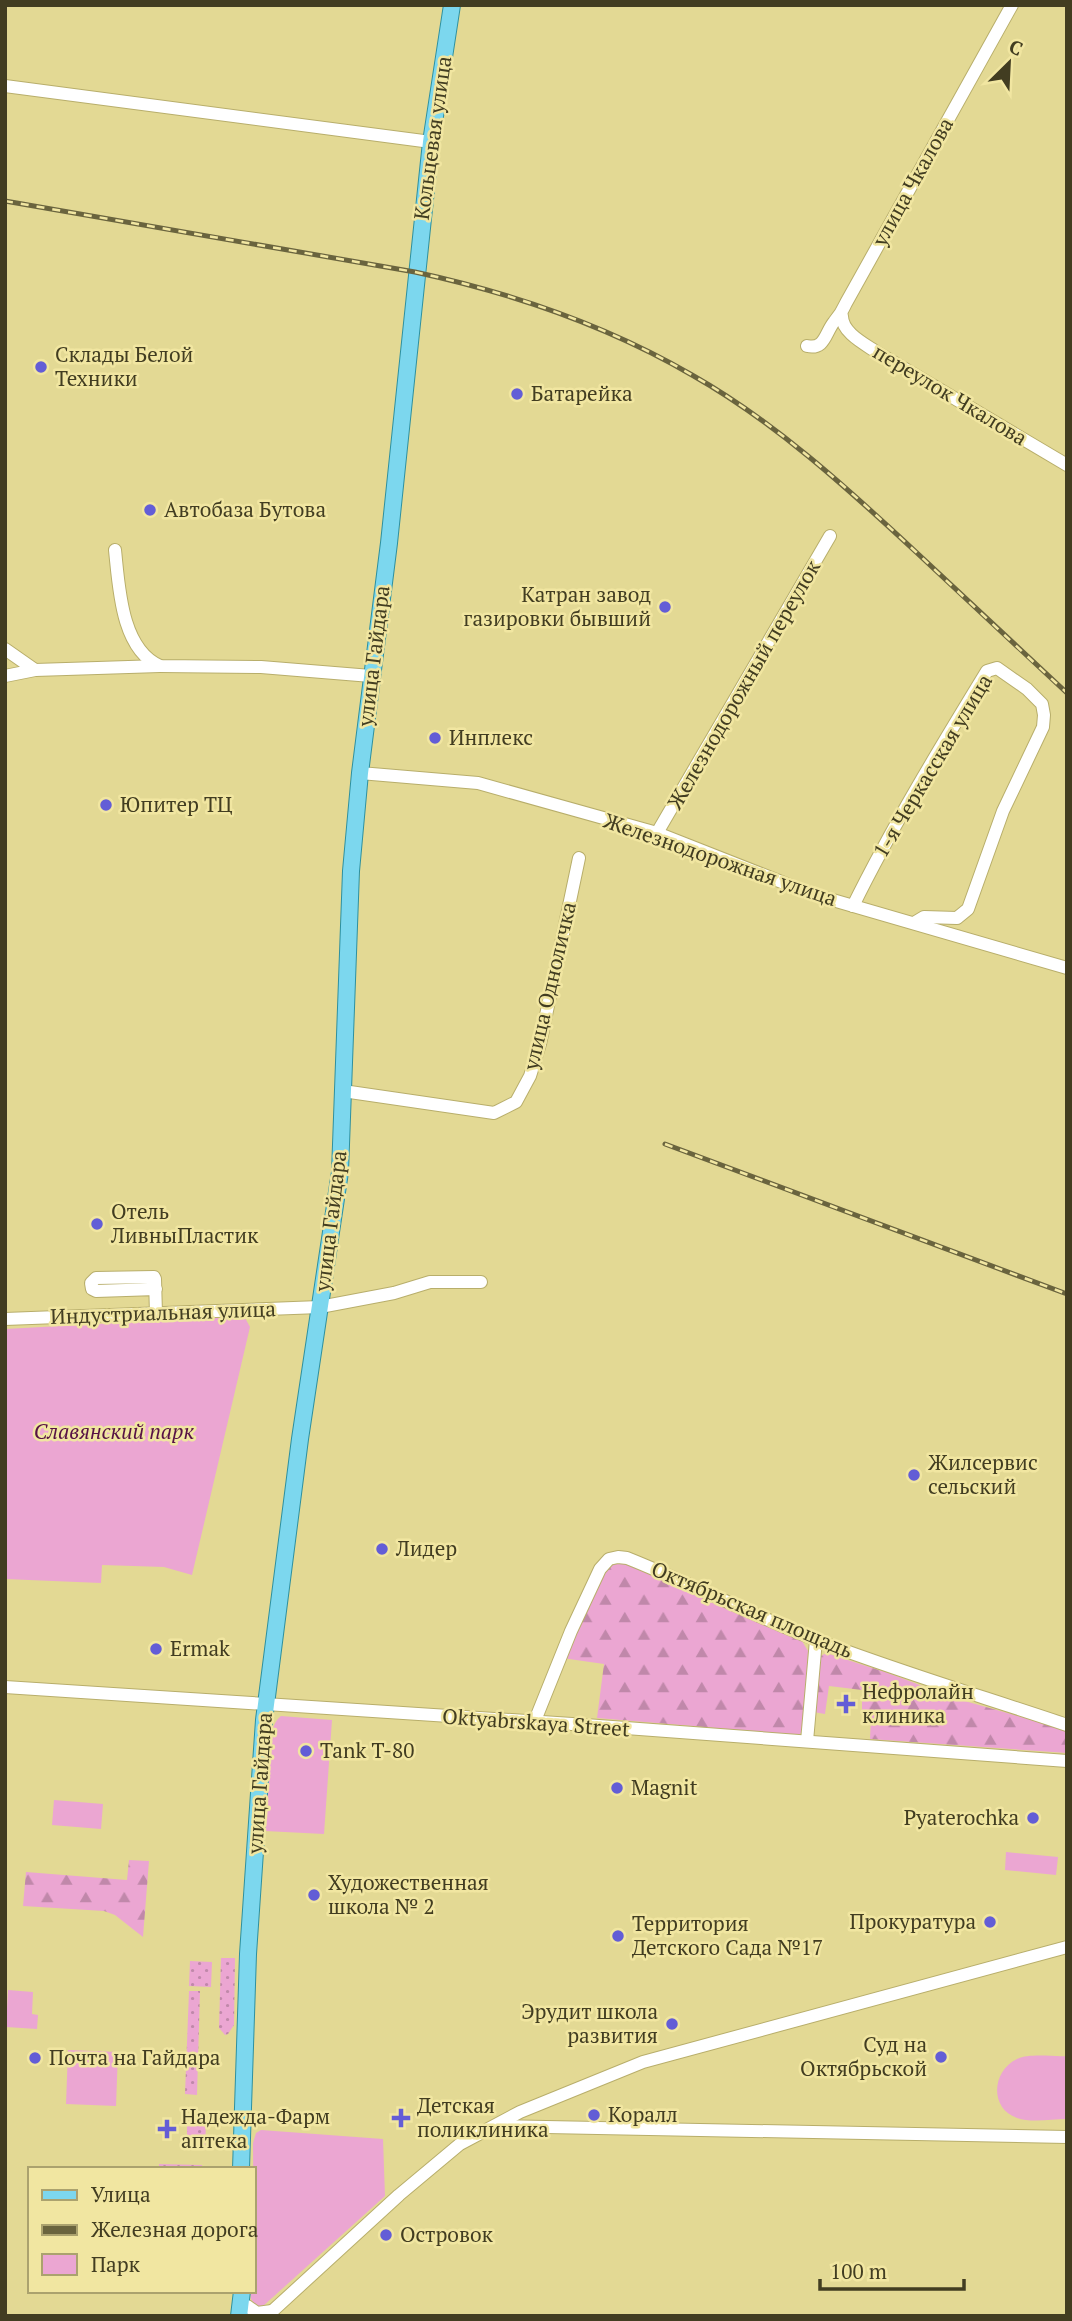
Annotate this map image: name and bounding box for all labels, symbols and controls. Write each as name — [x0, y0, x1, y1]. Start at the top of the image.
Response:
north arrow — [974, 28, 1044, 98]
text: С — [1005, 33, 1027, 61]
street label: Кольцевая улица — [407, 54, 457, 222]
street label: улица Чкалова — [865, 112, 959, 252]
street label: переулок Чкалова — [868, 337, 1033, 451]
place label: Склады Белой Техники — [55, 340, 194, 392]
marker: Склады Белой Техники — [33, 359, 49, 375]
place label: Батарейка — [531, 379, 633, 407]
marker: Батарейка — [509, 386, 525, 402]
place label: Автобаза Бутова — [164, 495, 326, 523]
marker: Автобаза Бутова — [142, 502, 158, 518]
street label: Железнодорожный переулок — [660, 554, 826, 814]
place label: Катран завод газировки бывший — [463, 580, 651, 632]
street label: улица Гайдара — [350, 583, 396, 729]
marker: Катран завод газировки бывший — [657, 599, 673, 615]
street label: 1-я Черкасская улица — [866, 668, 998, 862]
place label: Инплекс — [449, 723, 533, 751]
marker: Инплекс — [427, 730, 443, 746]
place label: Юпитер ТЦ — [120, 790, 233, 818]
marker: Юпитер ТЦ — [98, 797, 114, 813]
street label: Железнодорожная улица — [600, 806, 841, 912]
street label: улица Одноличка — [516, 899, 582, 1074]
street label: улица Гайдара — [307, 1148, 353, 1294]
place label: Отель ЛивныПластик — [110, 1197, 259, 1249]
marker: Отель ЛивныПластик — [89, 1216, 105, 1232]
street label: Индустриальная улица — [50, 1294, 277, 1330]
park label: Славянский парк — [34, 1417, 194, 1445]
place label: Жилсервис сельский — [928, 1448, 1038, 1500]
marker: Жилсервис сельский — [906, 1467, 922, 1483]
place label: Лидер — [395, 1534, 457, 1562]
marker: Лидер — [374, 1541, 390, 1557]
street label: Октябрьская площадь — [647, 1554, 857, 1664]
place label: Ermak — [170, 1634, 230, 1662]
marker: Ermak — [148, 1641, 164, 1657]
place label: Нефролайн клиника — [862, 1677, 974, 1729]
marker: Нефролайн клиника — [836, 1694, 856, 1714]
street label: Oktyabrskaya Street — [441, 1701, 631, 1743]
street label: улица Гайдара — [240, 1711, 278, 1856]
place label: Tank T-80 — [320, 1736, 414, 1764]
marker: Tank T-80 — [298, 1743, 314, 1759]
place label: Magnit — [631, 1773, 698, 1801]
marker: Magnit — [609, 1780, 625, 1796]
place label: Pyaterochka — [904, 1803, 1019, 1831]
marker: Pyaterochka — [1025, 1810, 1041, 1826]
place label: Художественная школа № 2 — [328, 1868, 489, 1920]
marker: Художественная школа № 2 — [306, 1887, 322, 1903]
place label: Прокуратура — [849, 1907, 976, 1935]
place label: Территория Детского Сада №17 — [632, 1909, 823, 1961]
marker: Прокуратура — [982, 1914, 998, 1930]
marker: Территория Детского Сада №17 — [610, 1928, 626, 1944]
place label: Эрудит школа развития — [521, 1997, 658, 2049]
marker: Эрудит школа развития — [664, 2016, 680, 2032]
place label: Суд на Октябрьской — [800, 2030, 927, 2082]
place label: Почта на Гайдара — [49, 2043, 221, 2071]
marker: Суд на Октябрьской — [933, 2049, 949, 2065]
marker: Почта на Гайдара — [27, 2050, 43, 2066]
place label: Детская поликлиника — [417, 2091, 549, 2143]
place label: Коралл — [608, 2100, 678, 2128]
place label: Надежда-Фарм аптека — [181, 2102, 330, 2154]
marker: Коралл — [586, 2107, 602, 2123]
marker: Детская поликлиника — [391, 2108, 411, 2128]
marker: Надежда-Фарм аптека — [159, 2121, 175, 2137]
legend — [28, 2167, 256, 2293]
text: Улица — [91, 2180, 151, 2208]
text: Железная дорога — [91, 2215, 259, 2243]
place label: Островок — [400, 2220, 494, 2248]
marker: Островок — [378, 2227, 394, 2243]
scale bar — [820, 2248, 964, 2292]
text: Парк — [91, 2250, 141, 2278]
text: 100 m — [830, 2257, 887, 2285]

